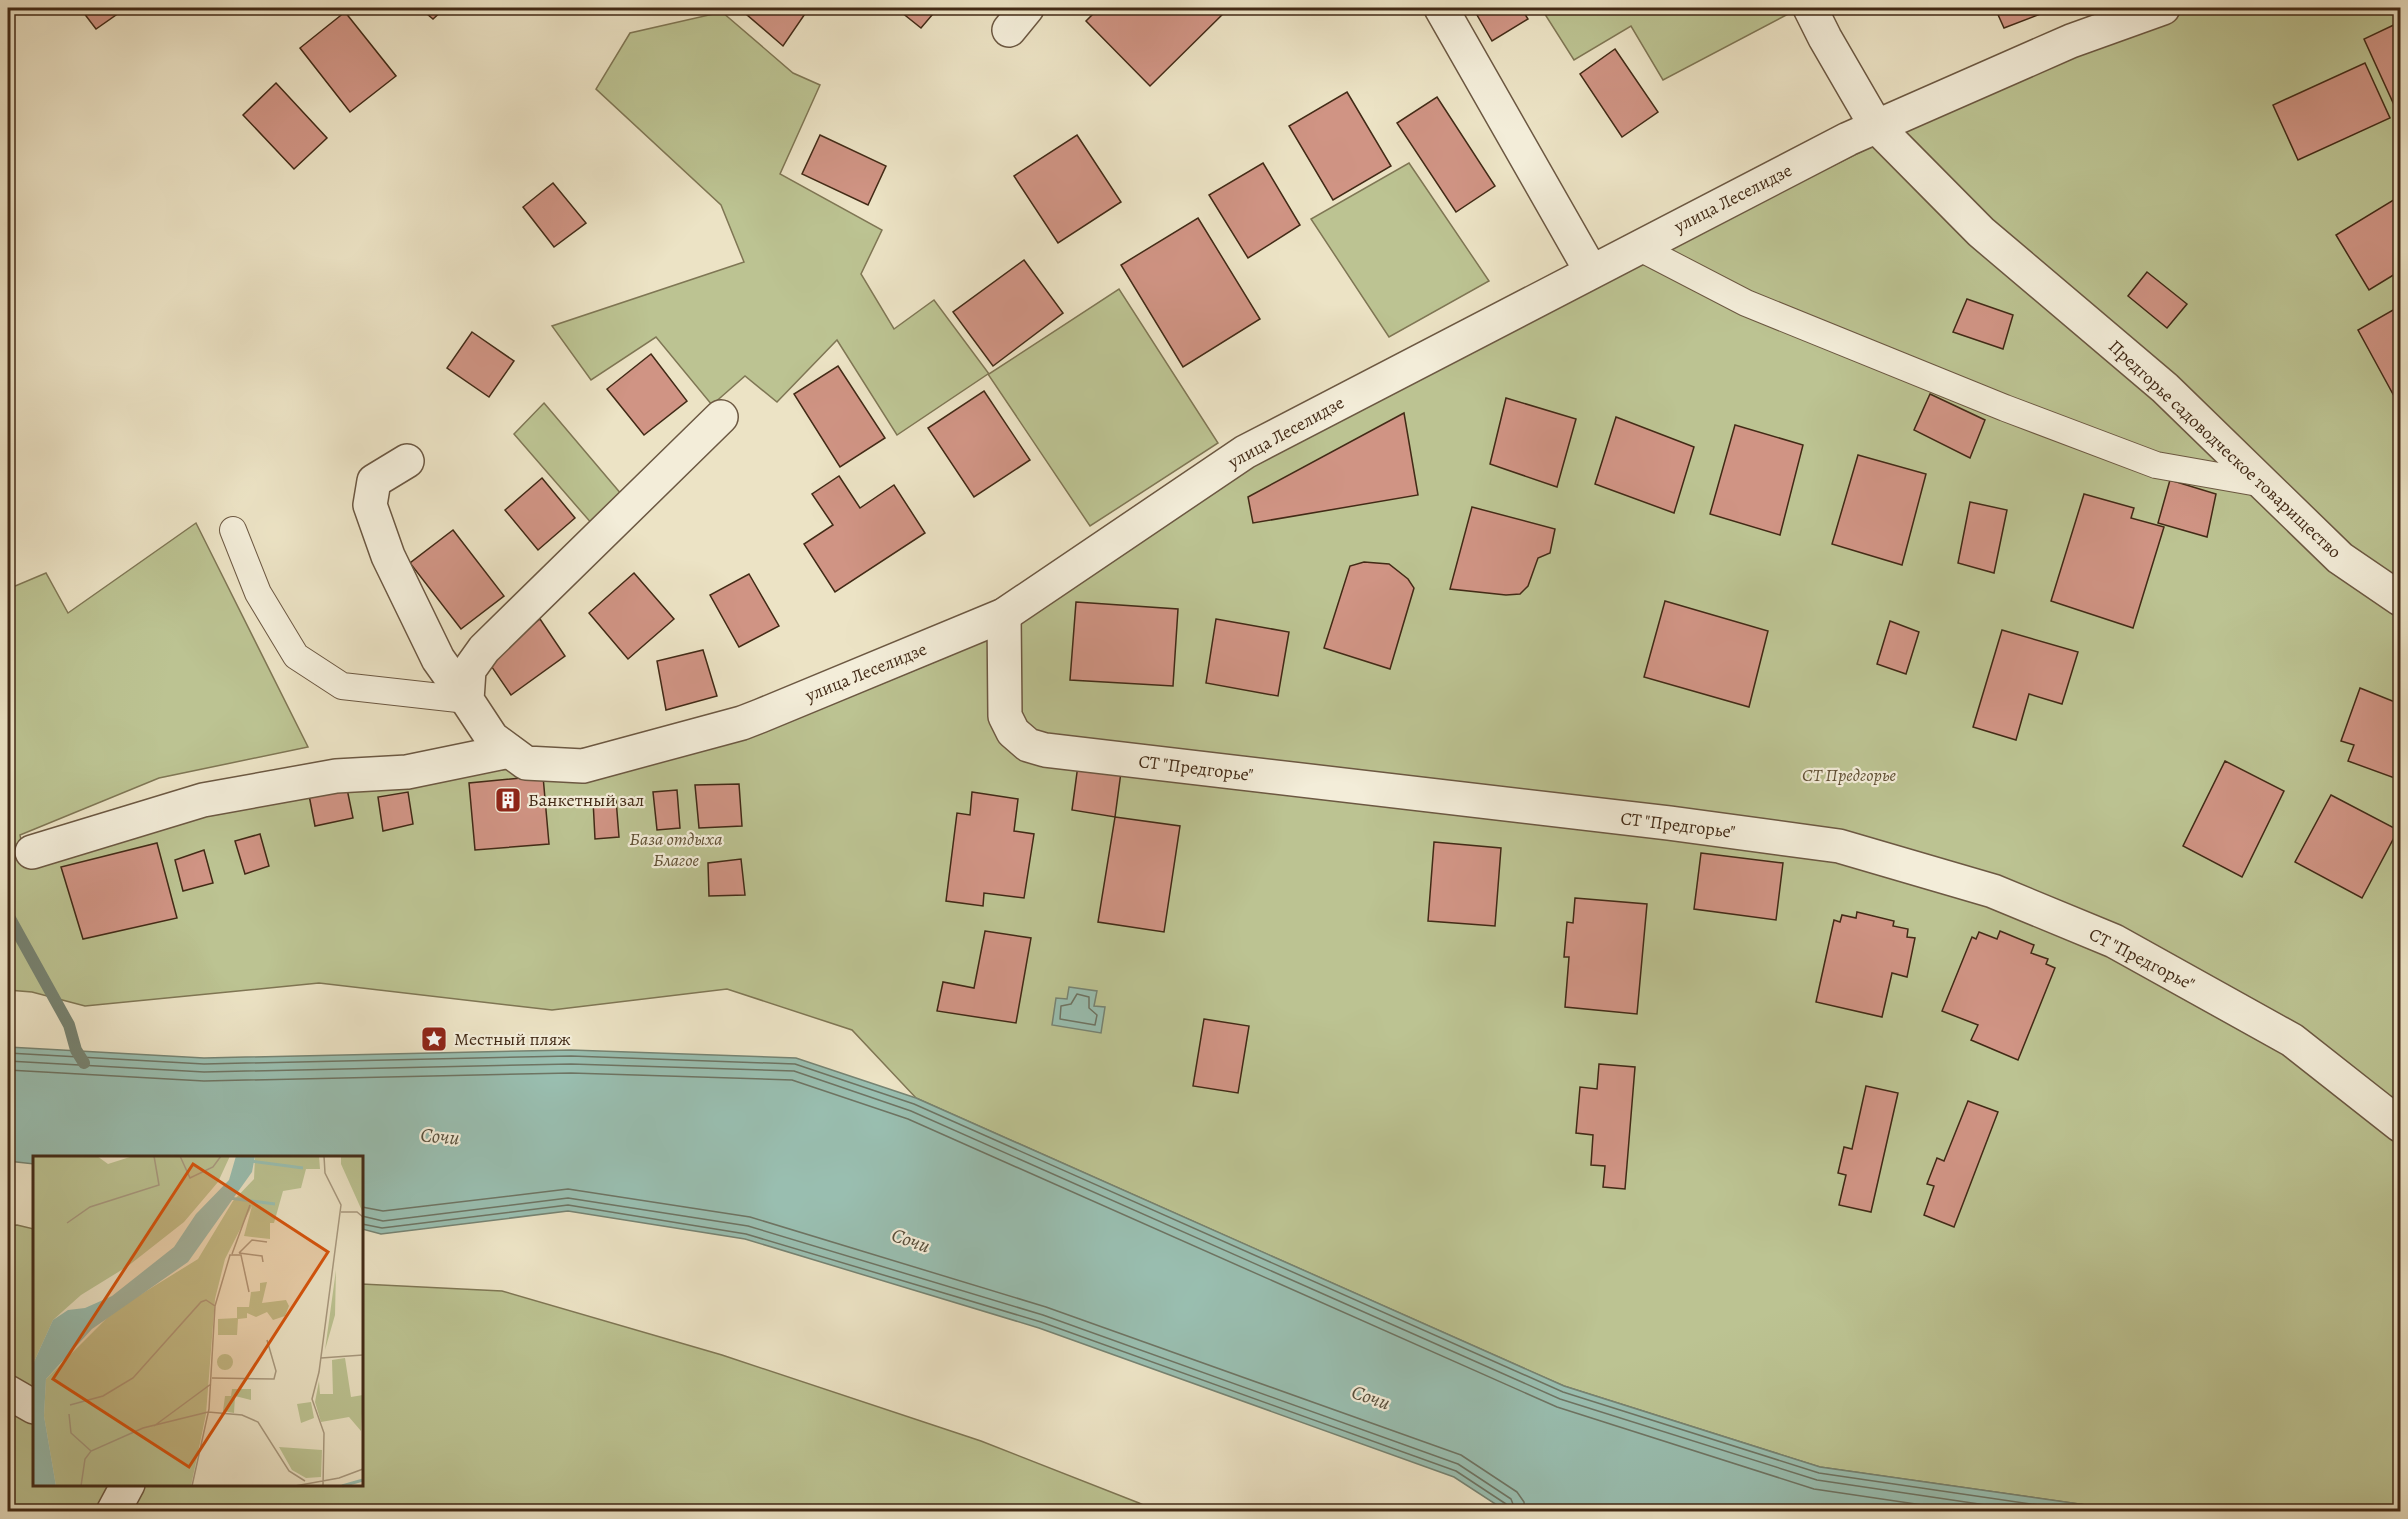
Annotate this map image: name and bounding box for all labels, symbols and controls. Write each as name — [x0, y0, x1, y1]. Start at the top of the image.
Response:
street label: улица Леселидзе — [1669, 158, 1796, 238]
street label: Предгорье садоводческое товарищество — [2103, 334, 2347, 564]
street label: улица Леселидзе — [1223, 390, 1348, 474]
street label: улица Леселидзе — [801, 637, 930, 708]
street label: СТ "Предгорье" — [1137, 749, 1255, 787]
park label: СТ Предгорье — [1802, 763, 1896, 787]
building icon: Банкетный зал — [493, 785, 523, 815]
place label: Банкетный зал — [528, 788, 644, 812]
street label: СТ "Предгорье" — [1619, 806, 1737, 844]
park label: База отдыха Благое — [629, 827, 723, 872]
street label: СТ "Предгорье" — [2085, 922, 2199, 996]
place icon: Местный пляж — [419, 1024, 449, 1054]
place label: Местный пляж — [454, 1027, 571, 1051]
water label: Сочи — [419, 1121, 461, 1152]
inset map — [33, 1156, 363, 1486]
water label: Сочи — [888, 1221, 934, 1260]
water label: Сочи — [1348, 1378, 1394, 1417]

